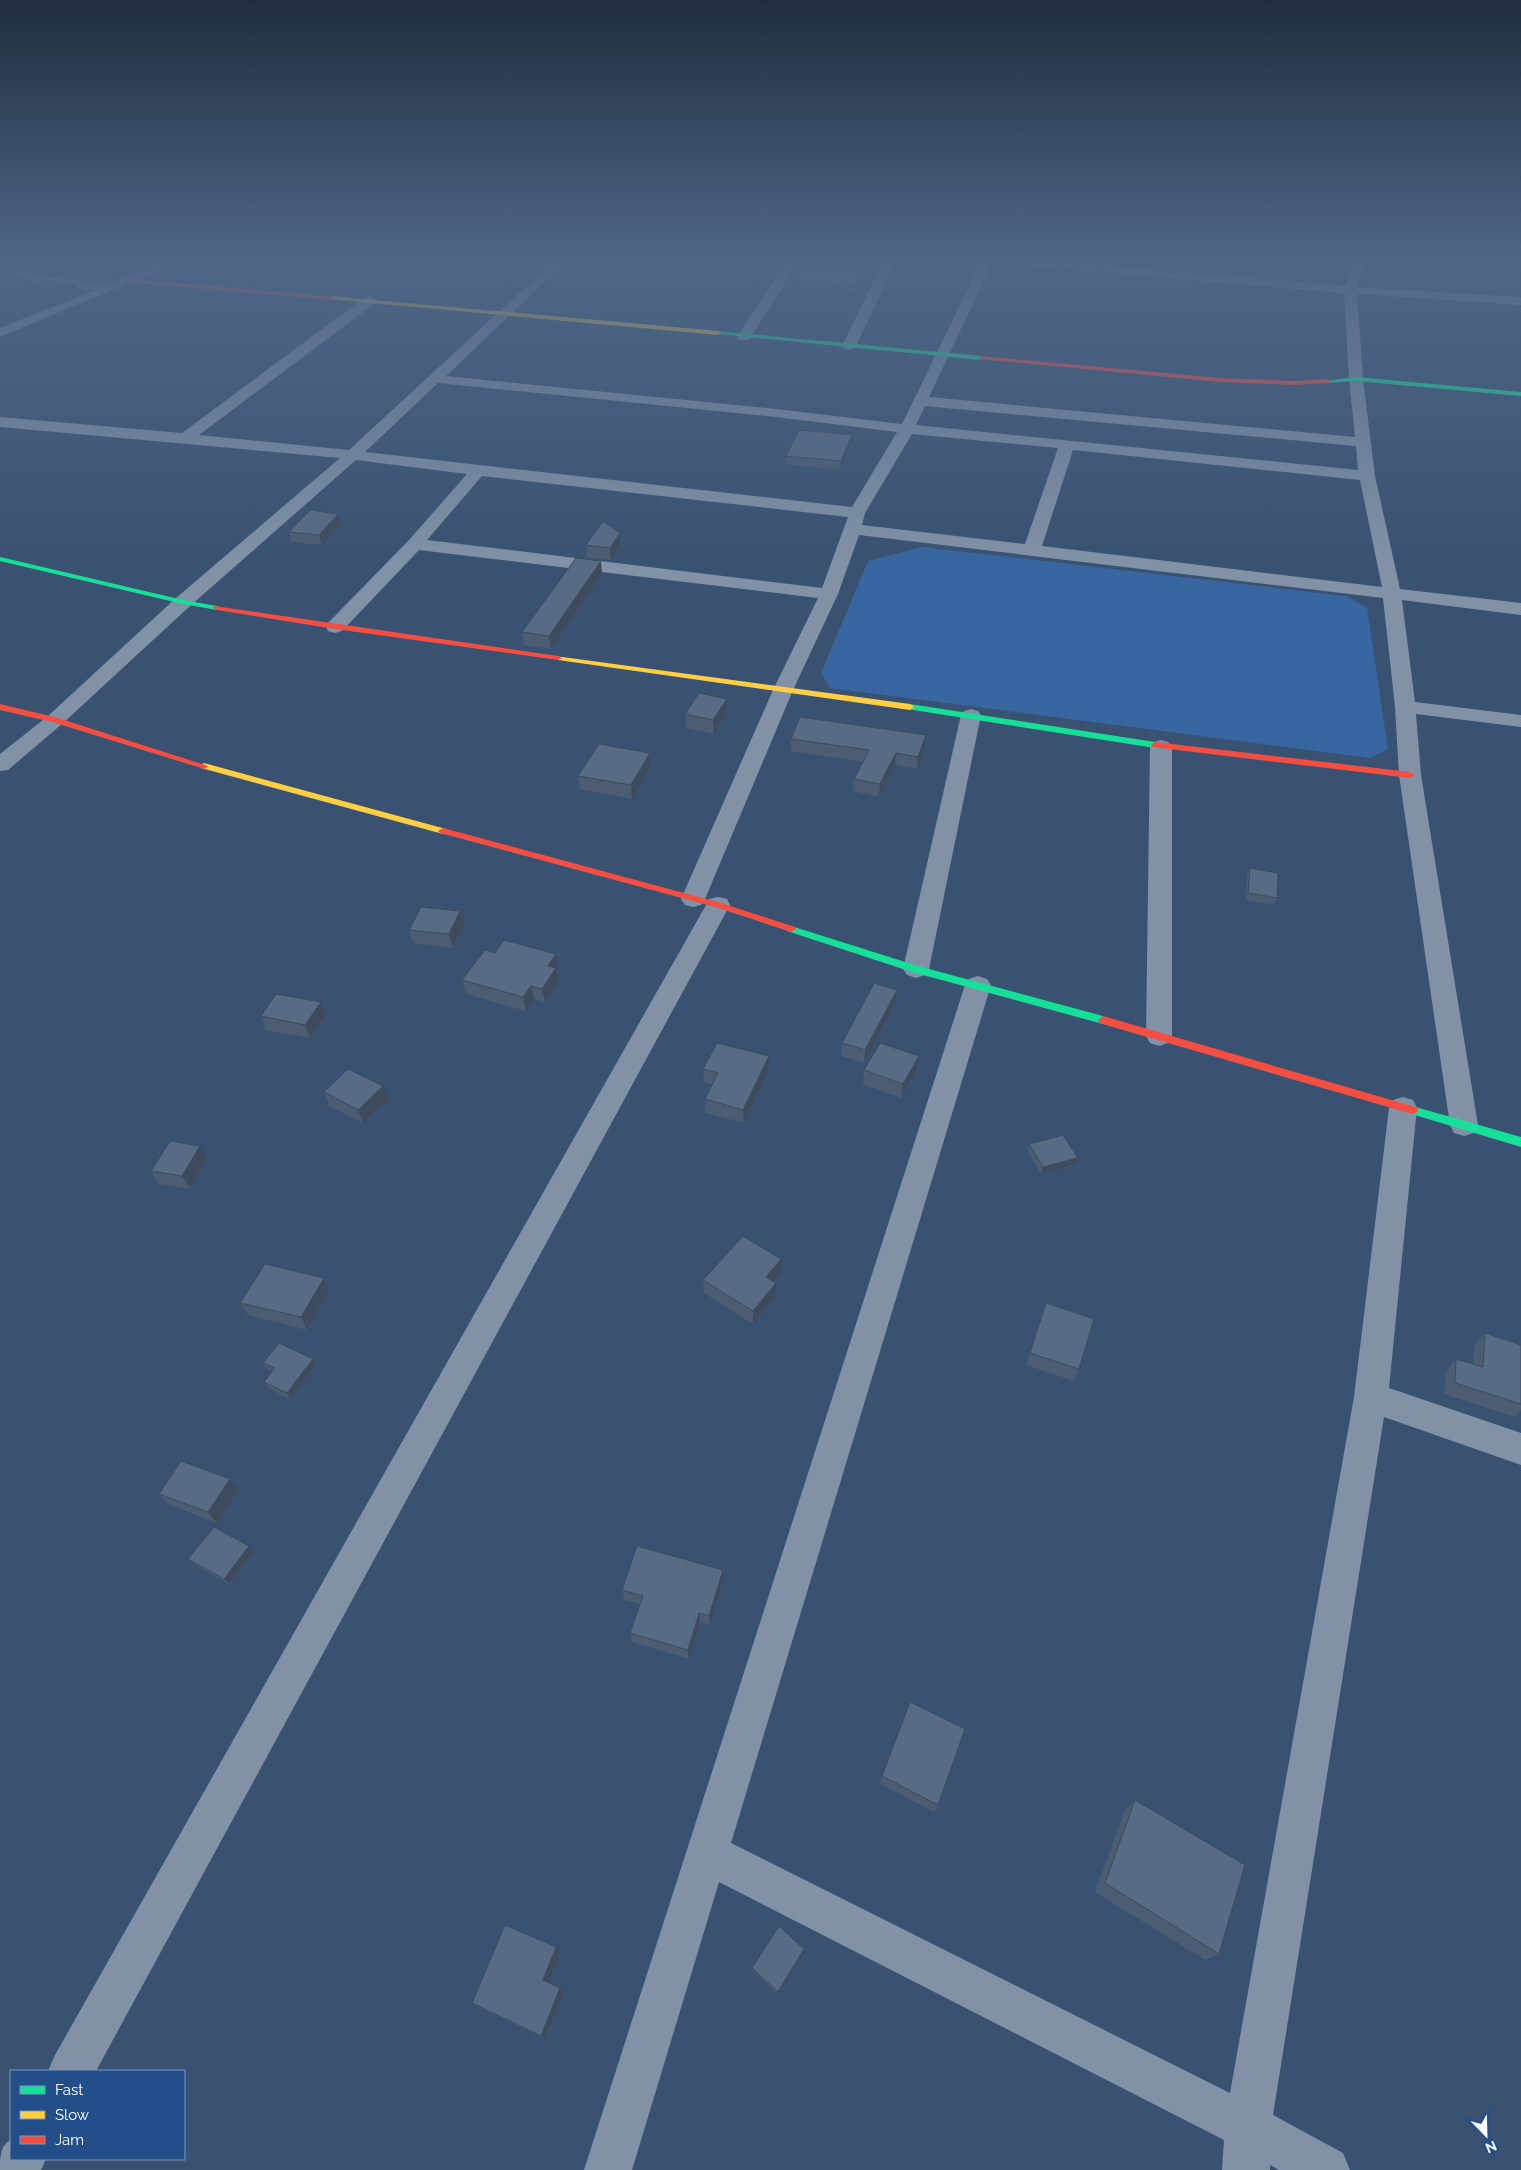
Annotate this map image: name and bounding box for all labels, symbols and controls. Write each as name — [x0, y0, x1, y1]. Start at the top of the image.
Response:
legend — [10, 2070, 185, 2160]
text: Fast — [55, 2081, 83, 2099]
text: Slow — [55, 2106, 89, 2124]
north arrow — [1461, 2110, 1511, 2160]
text: Jam — [55, 2131, 84, 2149]
text: N — [1483, 2138, 1499, 2156]

